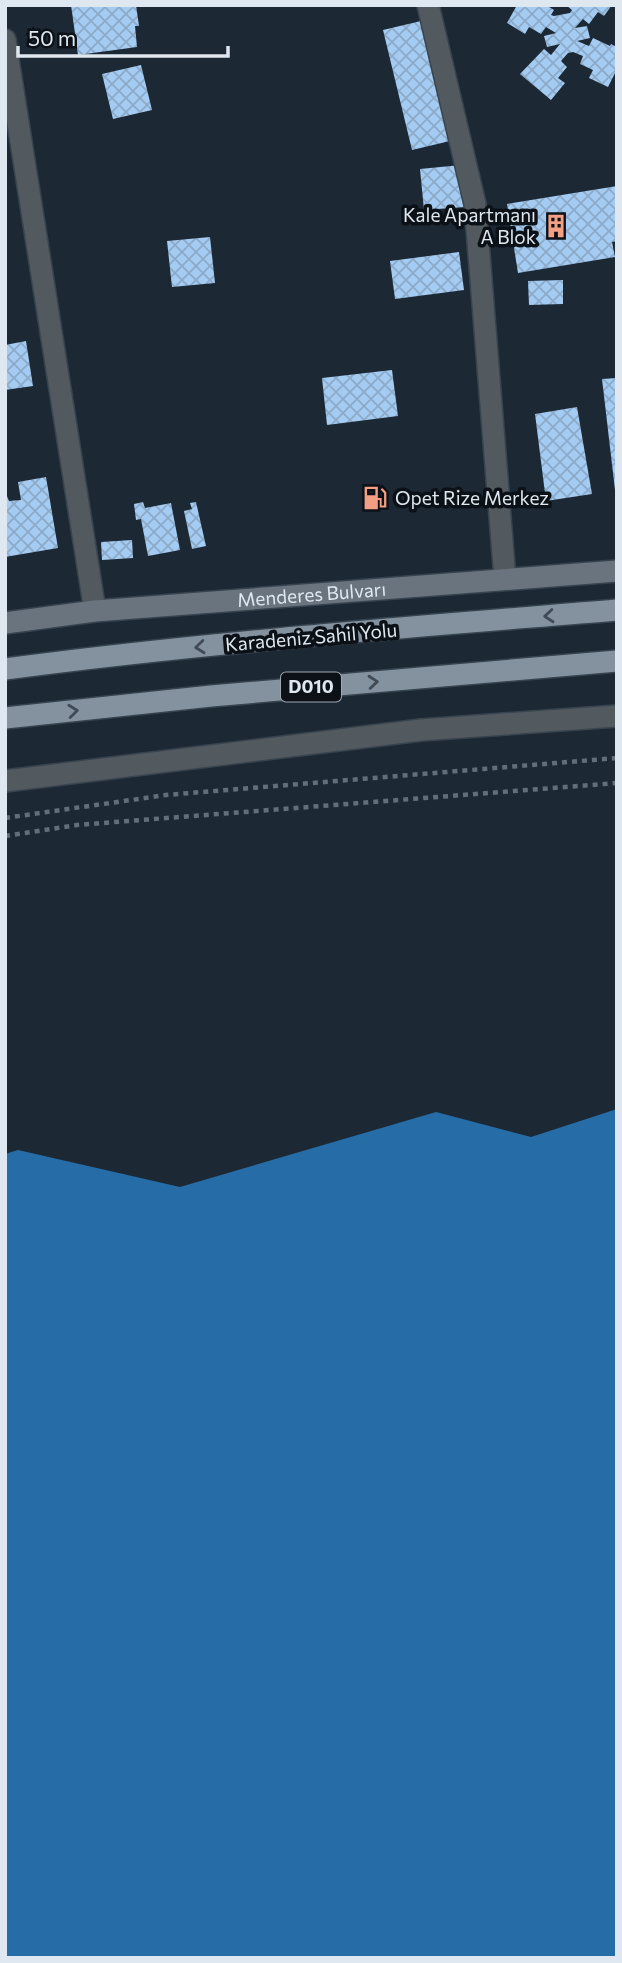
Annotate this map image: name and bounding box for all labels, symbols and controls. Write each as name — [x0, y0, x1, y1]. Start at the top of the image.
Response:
scale bar — [18, 14, 228, 58]
text: 50 m — [28, 25, 76, 50]
place label: Kale Apartmanı A Blok — [403, 203, 536, 248]
building icon: Kale Apartmanı A Blok — [542, 212, 570, 240]
fuel station icon: Opet Rize Merkez — [361, 484, 389, 512]
place label: Opet Rize Merkez — [395, 486, 549, 509]
street label: Menderes Bulvarı — [236, 577, 387, 611]
one-way arrow — [543, 608, 554, 623]
street label: Karadeniz Sahil Yolu — [224, 618, 398, 655]
one-way arrow — [194, 639, 205, 654]
road number: D010 — [281, 672, 341, 702]
one-way arrow — [368, 675, 379, 690]
one-way arrow — [67, 703, 79, 718]

